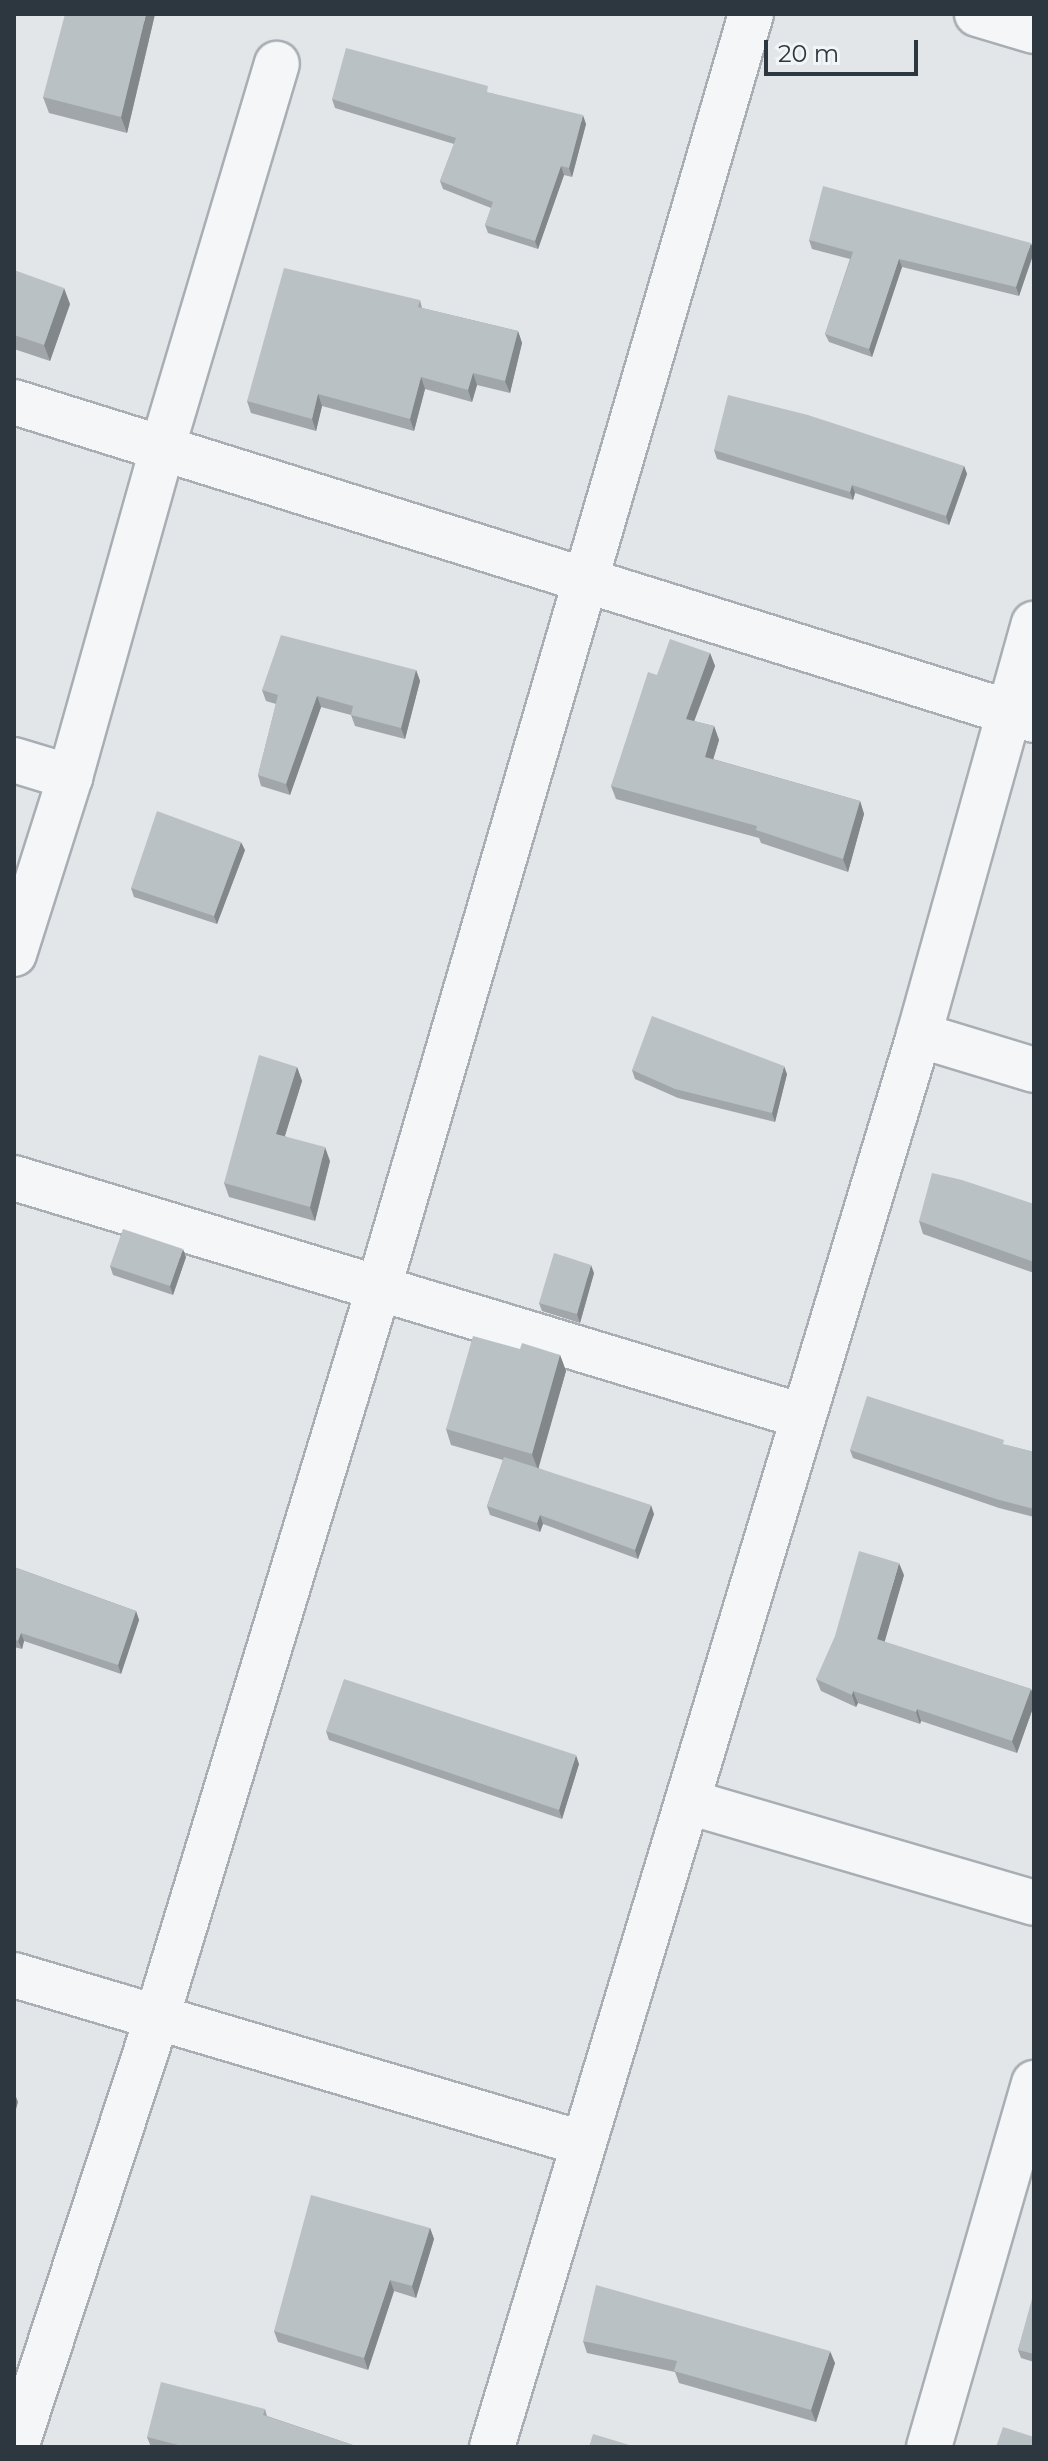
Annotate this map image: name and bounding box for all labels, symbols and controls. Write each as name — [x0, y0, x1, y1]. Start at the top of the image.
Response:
scale bar — [768, 24, 922, 74]
text: 20 m — [778, 39, 839, 68]

